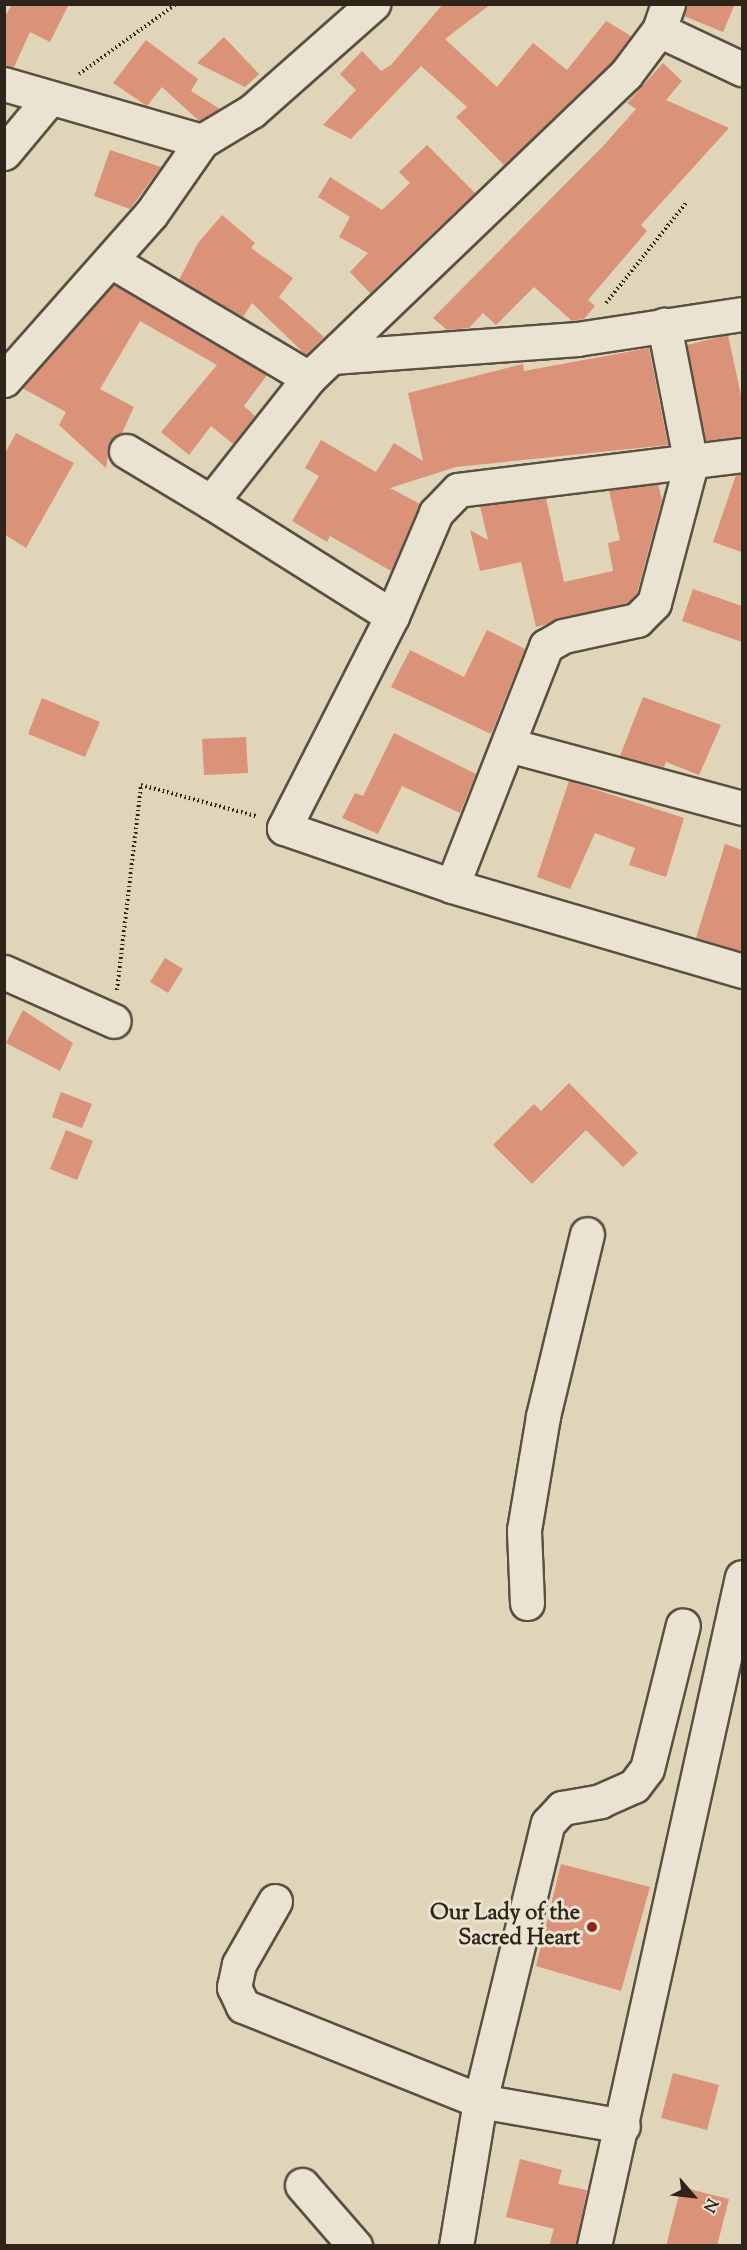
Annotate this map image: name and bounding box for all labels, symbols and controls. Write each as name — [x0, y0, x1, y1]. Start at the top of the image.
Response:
place label: Our Lady of the Sacred Heart — [430, 1901, 580, 1952]
marker: Our Lady of the Sacred Heart — [585, 1920, 599, 1934]
north arrow — [663, 2166, 723, 2226]
text: N — [696, 2194, 722, 2216]

